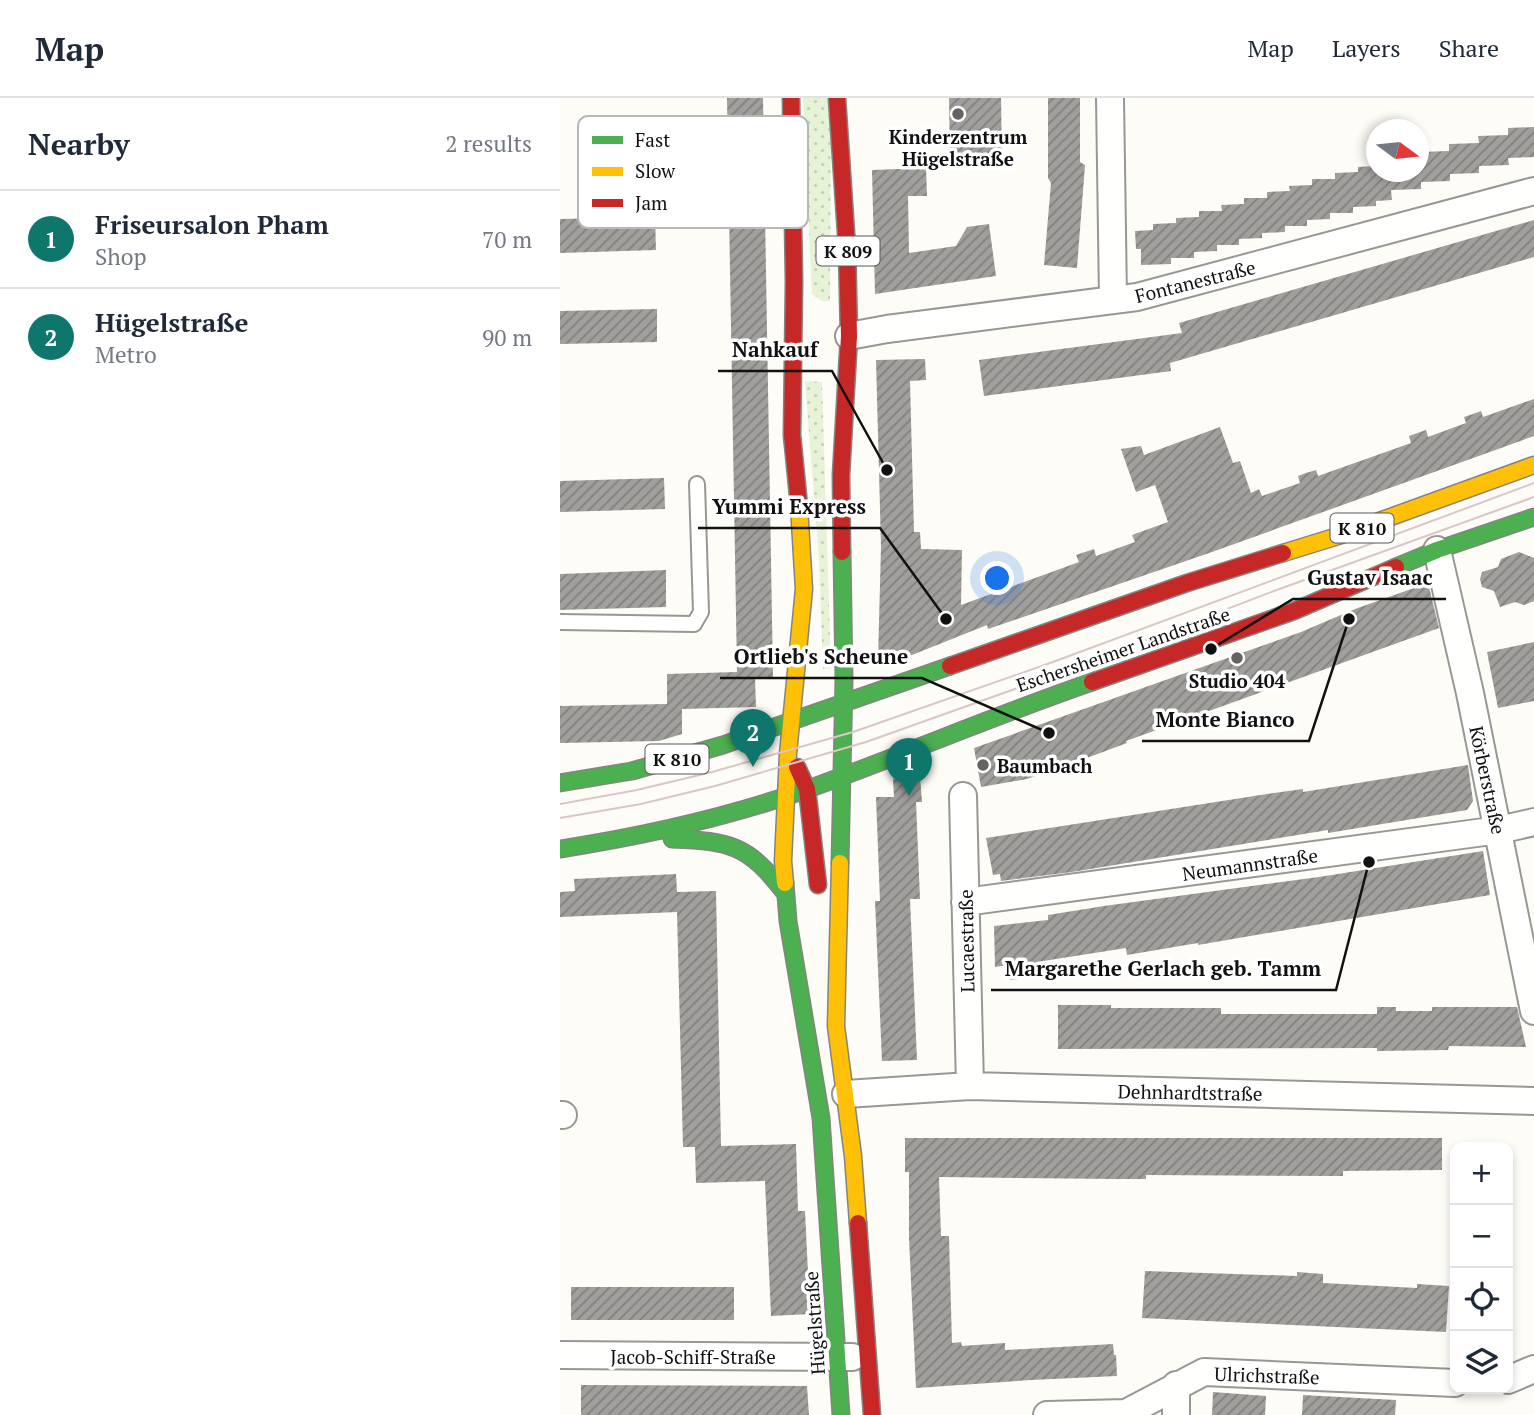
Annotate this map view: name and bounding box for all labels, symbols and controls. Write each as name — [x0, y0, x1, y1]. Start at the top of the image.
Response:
text: Map — [35, 27, 104, 70]
text: Map — [1247, 32, 1294, 64]
text: Layers — [1332, 32, 1401, 64]
text: Share — [1439, 32, 1499, 64]
marker: Kinderzentrum Hügelstraße — [950, 106, 966, 122]
legend — [578, 116, 808, 228]
north arrow — [1366, 119, 1429, 182]
text: Nearby — [28, 124, 130, 164]
place label: Kinderzentrum Hügelstraße — [889, 124, 1028, 171]
text: Fast — [635, 127, 670, 152]
text: 2 results — [445, 128, 532, 159]
text: Slow — [635, 158, 676, 183]
text: Jam — [635, 190, 668, 215]
text: Friseursalon Pham — [95, 207, 329, 241]
text: 1 — [45, 224, 58, 255]
text: 70 m — [482, 224, 532, 255]
road number: K 809 — [816, 236, 880, 266]
text: Shop — [95, 241, 147, 272]
street label: Fontanestraße — [1132, 254, 1258, 308]
text: Hügelstraße — [95, 305, 248, 339]
text: 2 — [45, 322, 58, 353]
text: 90 m — [482, 322, 532, 353]
callout: Nahkauf — [718, 329, 832, 371]
text: Nahkauf — [732, 335, 820, 363]
text: Metro — [95, 339, 157, 370]
callout: Yummi Express — [698, 486, 880, 528]
text: Yummi Express — [712, 492, 866, 520]
road number: K 810 — [1330, 514, 1394, 542]
callout: Gustav Isaac — [1293, 557, 1446, 599]
your location — [980, 561, 1014, 595]
text: Gustav Isaac — [1307, 563, 1433, 591]
street label: Eschersheimer Landstraße — [1013, 601, 1233, 697]
callout: Ortlieb's Scheune — [720, 636, 922, 678]
text: Ortlieb's Scheune — [734, 642, 908, 670]
marker: Studio 404 — [1229, 650, 1245, 666]
place label: Studio 404 — [1189, 668, 1285, 693]
callout: Monte Bianco — [1142, 699, 1309, 741]
text: Monte Bianco — [1156, 705, 1295, 733]
pin: 2 — [730, 709, 776, 767]
street label: Körberstraße — [1464, 723, 1512, 837]
pin: 1 — [886, 738, 932, 796]
road number: K 810 — [646, 744, 708, 774]
place label: Baumbach — [997, 753, 1092, 778]
marker: Baumbach — [975, 757, 991, 773]
street label: Neumannstraße — [1181, 842, 1319, 886]
street label: Lucaestraße — [953, 889, 979, 993]
callout: Margarethe Gerlach geb. Tamm — [991, 948, 1336, 990]
text: Margarethe Gerlach geb. Tamm — [1005, 954, 1322, 982]
street label: Dehnhardtstraße — [1117, 1078, 1263, 1106]
map controls — [1450, 1142, 1513, 1394]
button: + — [1450, 1142, 1513, 1205]
button: − — [1450, 1205, 1513, 1268]
button: locate — [1450, 1268, 1513, 1331]
street label: Hügelstraße — [798, 1270, 830, 1376]
button: layers — [1450, 1331, 1513, 1394]
street label: Jacob-Schiff-Straße — [610, 1344, 776, 1369]
street label: Ulrichstraße — [1214, 1361, 1320, 1389]

